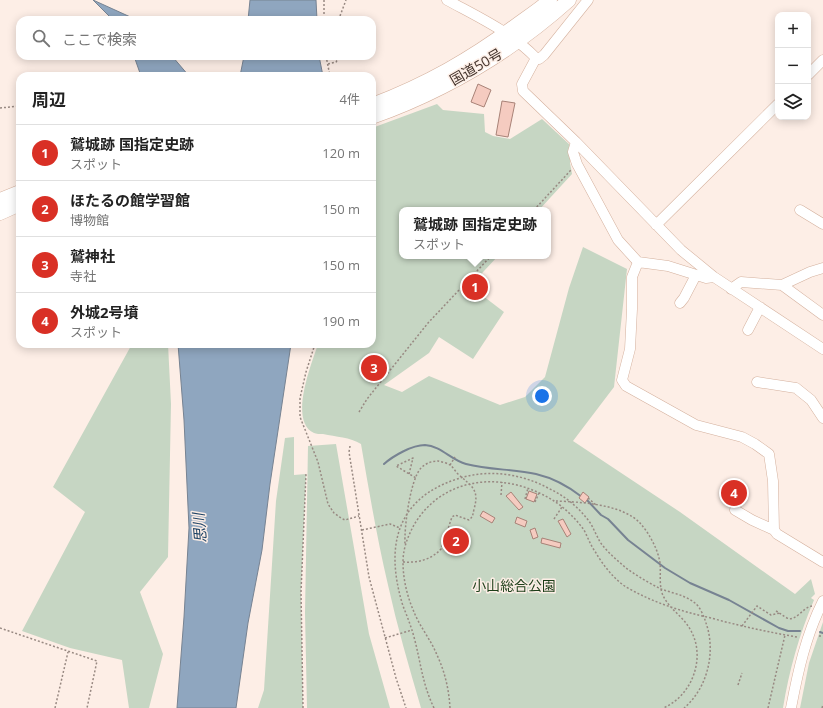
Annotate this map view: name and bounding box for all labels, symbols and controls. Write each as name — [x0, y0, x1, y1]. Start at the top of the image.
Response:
map controls — [775, 12, 811, 120]
button: + — [775, 12, 811, 48]
search box — [16, 16, 376, 60]
icon: search — [30, 27, 52, 49]
text: ここで検索 — [62, 29, 137, 49]
street label: 国道50号 — [446, 44, 506, 89]
button: − — [775, 48, 811, 84]
button: layers — [775, 84, 811, 120]
text: 周辺 — [32, 88, 66, 111]
text: 4件 — [340, 90, 360, 108]
text: 鷲城跡 国指定史跡 — [70, 134, 194, 154]
text: 1 — [41, 144, 49, 162]
text: 120 m — [322, 144, 360, 162]
text: スポット — [70, 155, 122, 173]
text: ほたるの館学習館 — [70, 190, 190, 210]
text: 2 — [41, 200, 49, 218]
text: 150 m — [322, 200, 360, 218]
popup — [399, 207, 551, 259]
text: 博物館 — [70, 211, 109, 229]
text: 鷲城跡 国指定史跡 — [413, 214, 537, 234]
text: スポット — [413, 235, 465, 253]
text: 鷲神社 — [70, 246, 115, 266]
text: 3 — [41, 256, 49, 274]
text: 150 m — [322, 256, 360, 274]
text: 寺社 — [70, 267, 96, 285]
pin: 1 — [462, 272, 488, 302]
text: 外城2号墳 — [70, 302, 139, 322]
text: 4 — [41, 312, 49, 330]
text: 190 m — [322, 312, 360, 330]
text: スポット — [70, 323, 122, 341]
pin: 3 — [361, 353, 387, 383]
your location — [532, 386, 552, 406]
pin: 4 — [721, 478, 747, 508]
water label: 思川 — [188, 510, 210, 544]
pin: 2 — [443, 526, 469, 556]
park label: 小山総合公園 — [472, 576, 556, 595]

